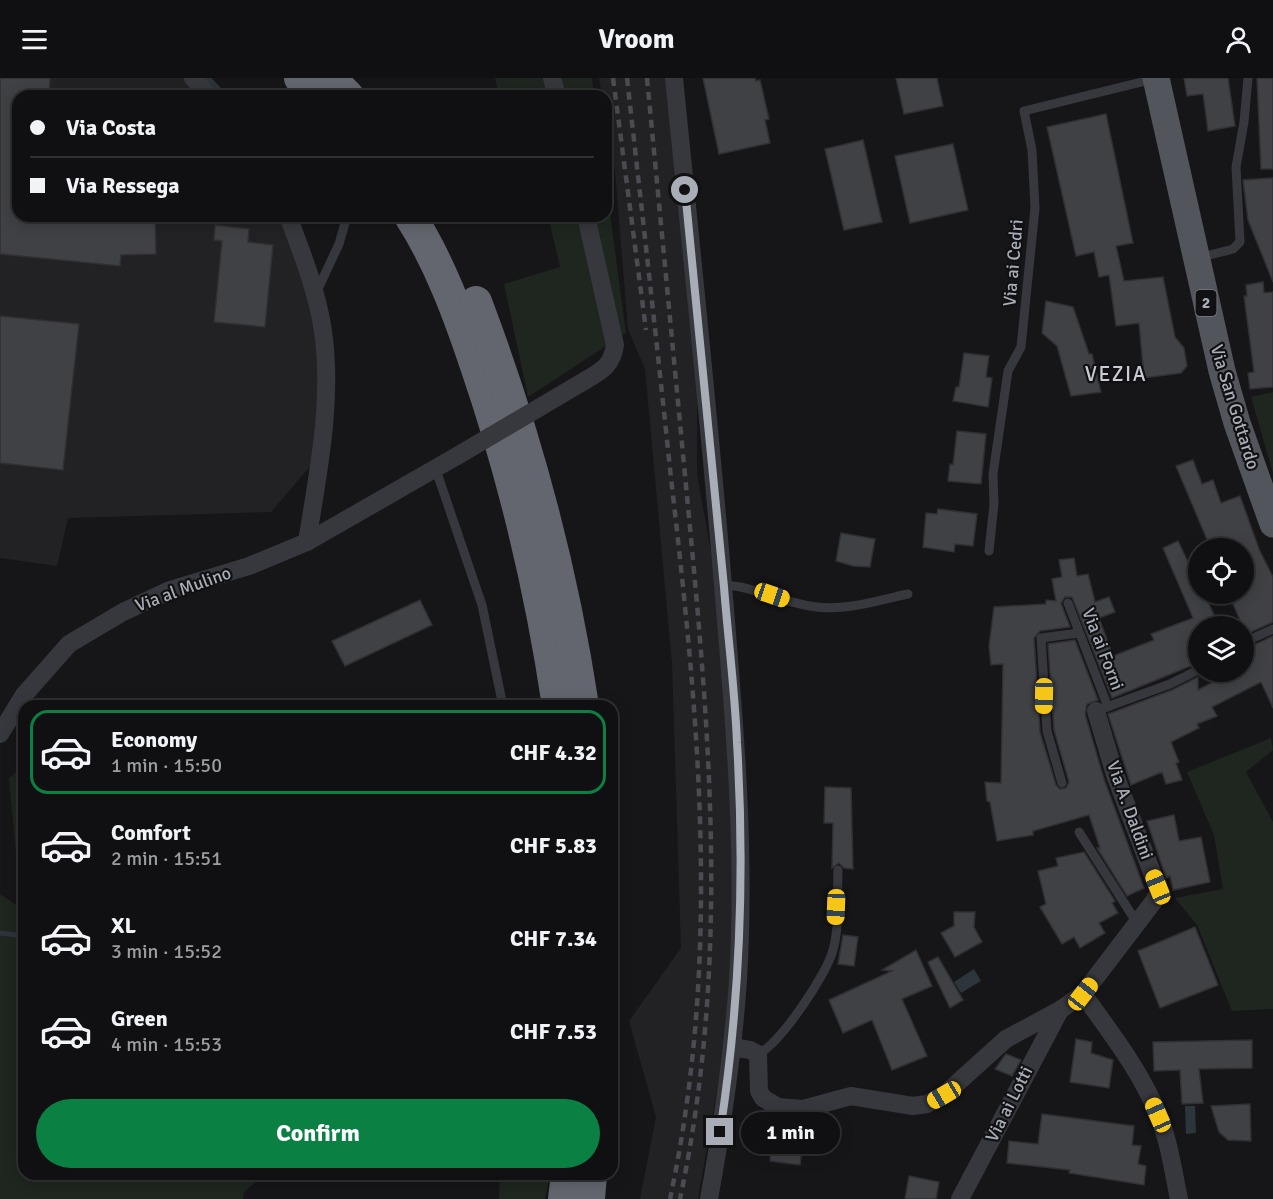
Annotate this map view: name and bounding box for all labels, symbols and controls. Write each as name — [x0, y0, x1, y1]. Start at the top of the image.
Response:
icon: menu — [18, 23, 51, 56]
text: Vroom — [598, 23, 675, 56]
icon: person — [1222, 23, 1255, 56]
text: Via Costa — [66, 114, 156, 141]
text: Via Ressega — [66, 172, 180, 199]
route start — [671, 176, 698, 203]
street label: Via ai Cedri — [998, 219, 1028, 307]
road number: 2 — [1196, 290, 1216, 316]
street label: Via San Gottardo — [1206, 342, 1264, 472]
district label: VEZIA — [1085, 361, 1147, 387]
map controls — [1188, 538, 1254, 682]
button: locate — [1188, 538, 1254, 604]
street label: Via al Mulino — [132, 562, 234, 616]
car — [752, 581, 792, 609]
street label: Via ai Forni — [1077, 605, 1129, 693]
button: layers — [1188, 616, 1254, 682]
car — [1035, 678, 1053, 714]
icon: car — [39, 725, 93, 779]
text: Economy — [111, 726, 197, 753]
text: CHF 4.32 — [510, 739, 597, 766]
text: 1 min · 15:50 — [111, 753, 222, 778]
street label: Via A. Daldini — [1102, 758, 1158, 862]
icon: car — [39, 818, 93, 872]
text: Comfort — [111, 819, 191, 846]
text: CHF 5.83 — [510, 832, 597, 859]
text: 2 min · 15:51 — [111, 846, 222, 871]
car — [1143, 867, 1173, 907]
car — [826, 889, 846, 925]
icon: car — [39, 911, 93, 965]
text: XL — [111, 912, 136, 939]
text: CHF 7.34 — [510, 925, 597, 952]
text: 3 min · 15:52 — [111, 939, 222, 964]
car — [1065, 974, 1101, 1014]
icon: car — [39, 1004, 93, 1058]
text: Green — [111, 1005, 168, 1032]
text: CHF 7.53 — [510, 1018, 597, 1045]
text: 4 min · 15:53 — [111, 1032, 222, 1057]
street label: Via ai Lotti — [981, 1062, 1037, 1146]
car — [924, 1078, 964, 1112]
car — [1142, 1095, 1174, 1135]
button: Confirm — [36, 1099, 600, 1168]
callout: 1 min — [741, 1111, 840, 1153]
route end — [706, 1118, 733, 1145]
text: 1 min — [766, 1120, 815, 1145]

